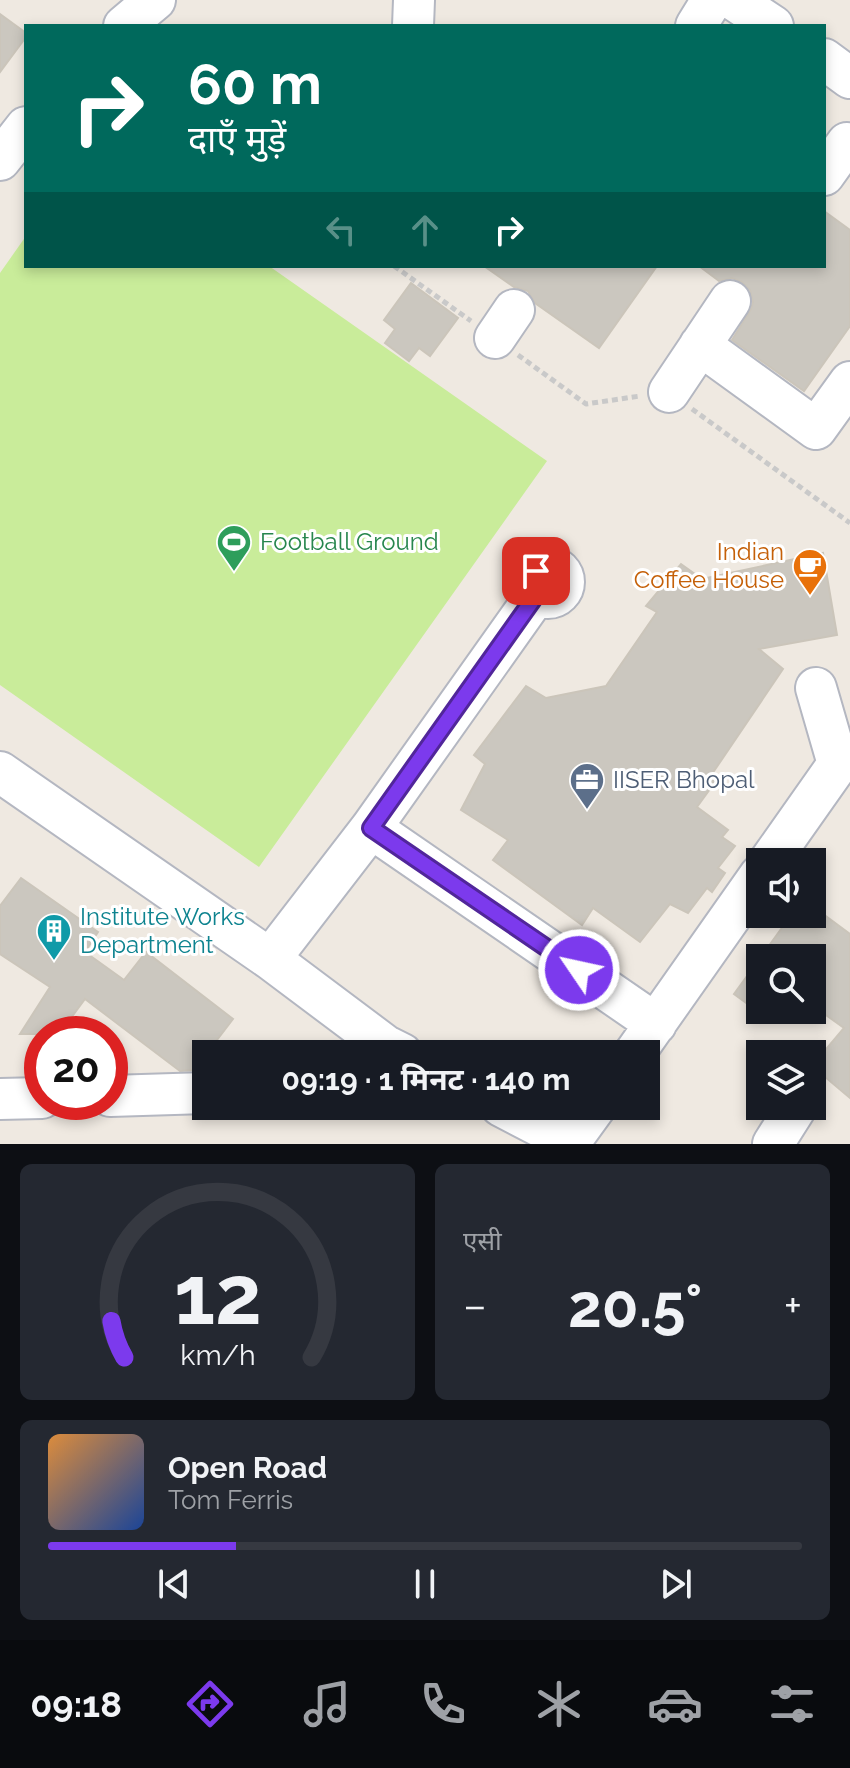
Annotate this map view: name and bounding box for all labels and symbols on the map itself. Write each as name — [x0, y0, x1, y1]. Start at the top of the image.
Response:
sports icon: Football Ground — [215, 523, 253, 573]
place label: Football Ground — [260, 527, 439, 556]
pin — [502, 537, 570, 605]
place label: Indian Coffee House — [634, 537, 784, 594]
cafe icon: Indian Coffee House — [791, 547, 829, 597]
office icon: IISER Bhopal — [568, 761, 606, 811]
place label: IISER Bhopal — [613, 765, 755, 794]
place label: Institute Works Department — [80, 902, 245, 959]
building icon: Institute Works Department — [35, 912, 73, 962]
position arrow — [537, 928, 621, 1012]
speed limit sign: 20 — [24, 1016, 128, 1120]

